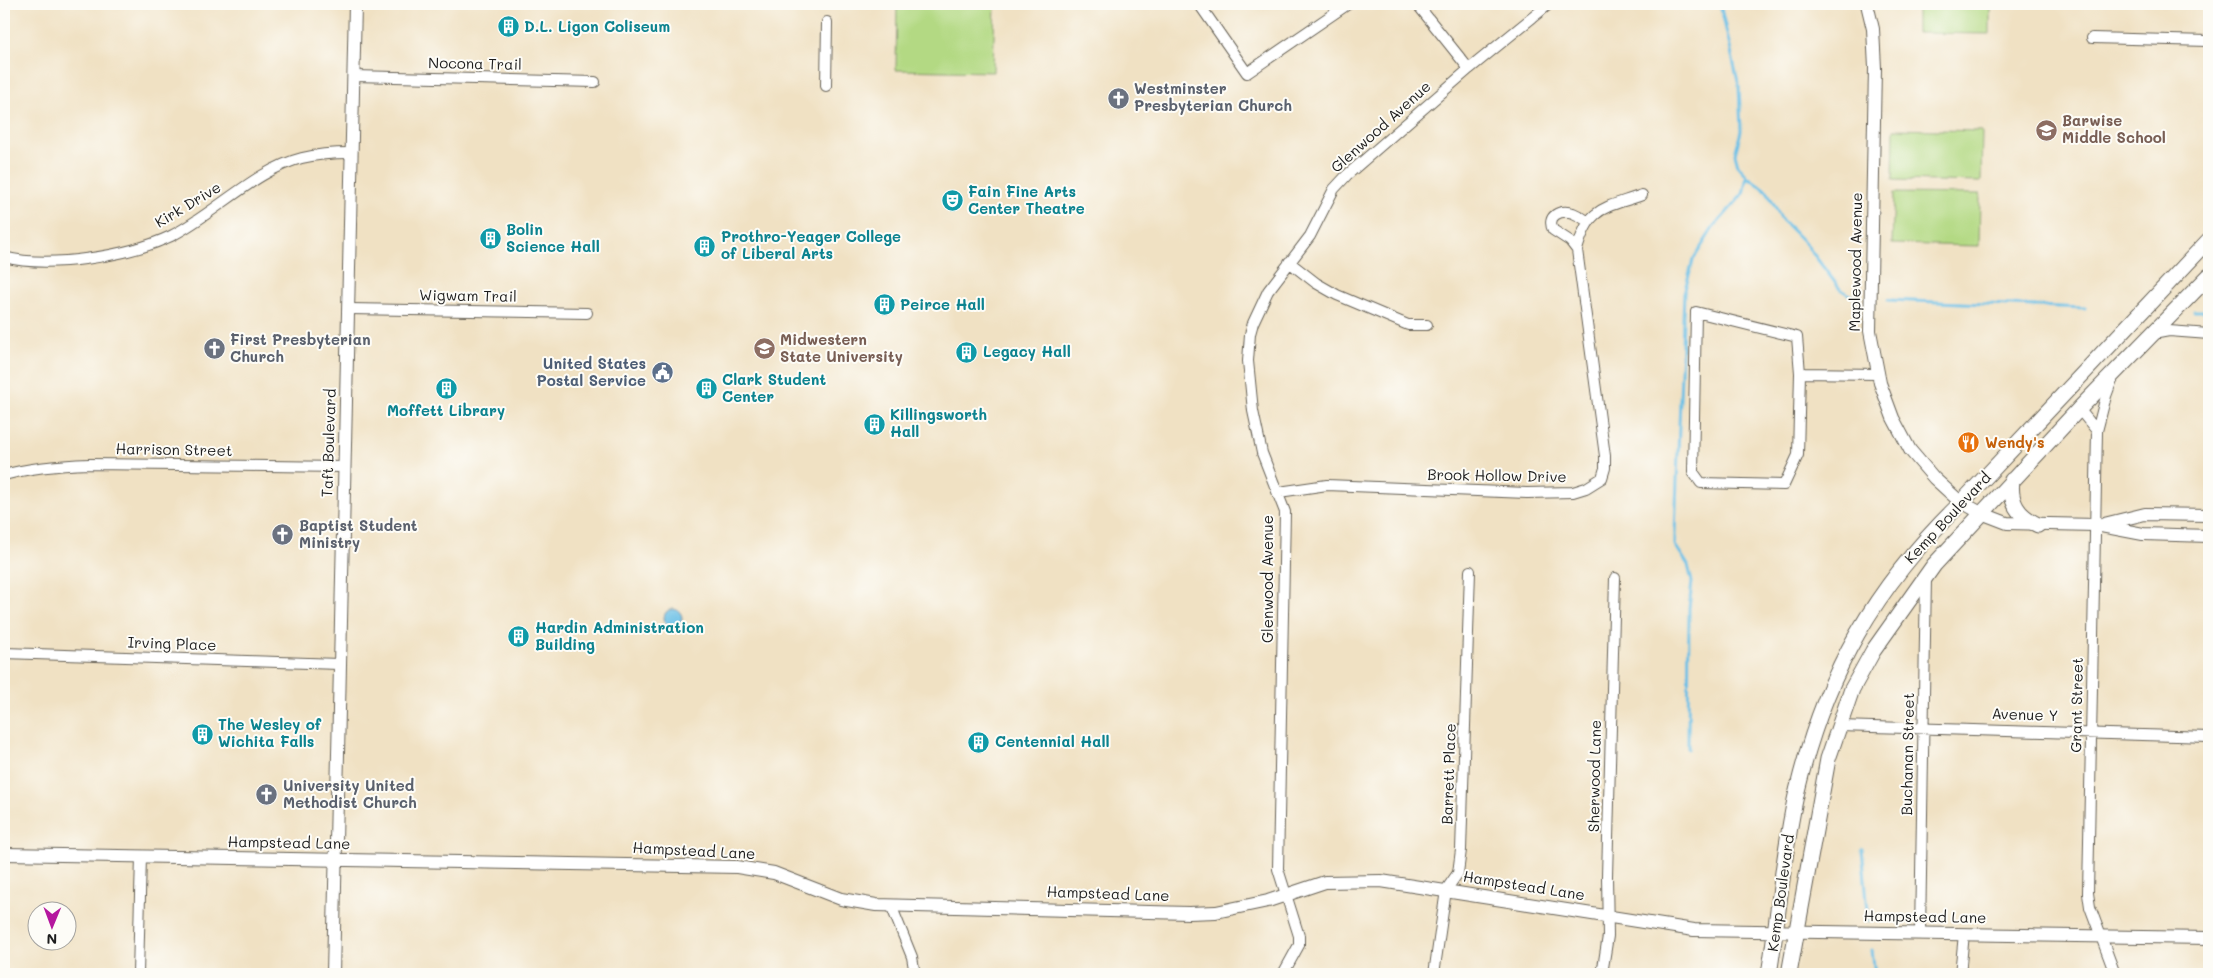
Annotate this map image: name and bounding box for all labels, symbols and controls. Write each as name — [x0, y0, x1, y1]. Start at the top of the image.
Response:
building icon: D.L. Ligon Coliseum — [496, 15, 520, 39]
place label: D.L. Ligon Coliseum — [524, 16, 670, 36]
street label: Nocona Trail — [428, 52, 522, 74]
street label: Glenwood Avenue — [1326, 76, 1435, 177]
place label: Westminster Presbyterian Church — [1134, 78, 1292, 115]
church icon: Westminster Presbyterian Church — [1106, 86, 1130, 110]
place label: Barwise Middle School — [2062, 110, 2166, 147]
school or university icon: Barwise Middle School — [2034, 118, 2058, 142]
street label: Kirk Drive — [151, 177, 224, 232]
place label: Fain Fine Arts Center Theatre — [968, 181, 1085, 218]
theatre icon: Fain Fine Arts Center Theatre — [940, 189, 964, 213]
street label: Maplewood Avenue — [1844, 192, 1866, 332]
place label: Bolin Science Hall — [506, 219, 600, 256]
place label: Prothro-Yeager College of Liberal Arts — [721, 226, 901, 263]
building icon: Bolin Science Hall — [478, 227, 502, 251]
building icon: Prothro-Yeager College of Liberal Arts — [693, 234, 717, 258]
street label: Wigwam Trail — [419, 284, 517, 306]
building icon: Peirce Hall — [872, 293, 896, 317]
place label: Peirce Hall — [900, 294, 985, 314]
place label: First Presbyterian Church — [230, 329, 371, 366]
place label: Midwestern State University — [780, 329, 903, 366]
church icon: First Presbyterian Church — [202, 337, 226, 361]
school or university icon: Midwestern State University — [752, 337, 776, 361]
building icon: Legacy Hall — [955, 340, 979, 364]
place label: Legacy Hall — [983, 341, 1071, 361]
place label: United States Postal Service — [537, 353, 646, 390]
public building icon: United States Postal Service — [650, 361, 674, 385]
place label: Clark Student Center — [722, 369, 826, 406]
building icon: Moffett Library — [434, 376, 458, 400]
building icon: Clark Student Center — [694, 377, 718, 401]
street label: Taft Boulevard — [316, 388, 340, 498]
place label: Moffett Library — [387, 400, 505, 420]
place label: Killingsworth Hall — [890, 404, 987, 441]
building icon: Killingsworth Hall — [862, 412, 886, 436]
restaurant icon: Wendy's — [1957, 431, 1981, 455]
place label: Wendy's — [1985, 432, 2045, 452]
street label: Harrison Street — [115, 438, 233, 460]
street label: Brook Hollow Drive — [1427, 464, 1567, 486]
street label: Kemp Boulevard — [1900, 467, 1995, 567]
place label: Baptist Student Ministry — [299, 515, 418, 552]
street label: Glenwood Avenue — [1257, 515, 1277, 643]
church icon: Baptist Student Ministry — [271, 523, 295, 547]
place label: Hardin Administration Building — [535, 617, 704, 654]
building icon: Hardin Administration Building — [507, 625, 531, 649]
street label: Irving Place — [127, 631, 217, 655]
street label: Grant Street — [2065, 657, 2087, 753]
street label: Buchanan Street — [1896, 692, 1918, 815]
street label: Avenue Y — [1991, 703, 2059, 725]
place label: The Wesley of Wichita Falls — [218, 714, 322, 751]
street label: Sherwood Lane — [1583, 720, 1605, 832]
building icon: The Wesley of Wichita Falls — [190, 722, 214, 746]
street label: Barrett Place — [1436, 723, 1460, 825]
building icon: Centennial Hall — [967, 730, 991, 754]
place label: Centennial Hall — [995, 731, 1110, 751]
place label: University United Methodist Church — [283, 775, 417, 812]
church icon: University United Methodist Church — [255, 783, 279, 807]
street label: Hampstead Lane — [227, 831, 351, 853]
street label: Kemp Boulevard — [1762, 833, 1798, 953]
street label: Hampstead Lane — [632, 837, 756, 863]
street label: Hampstead Lane — [1462, 866, 1586, 905]
street label: Hampstead Lane — [1046, 881, 1170, 905]
north arrow — [28, 900, 78, 950]
street label: Hampstead Lane — [1863, 905, 1987, 927]
text: N — [46, 930, 57, 949]

